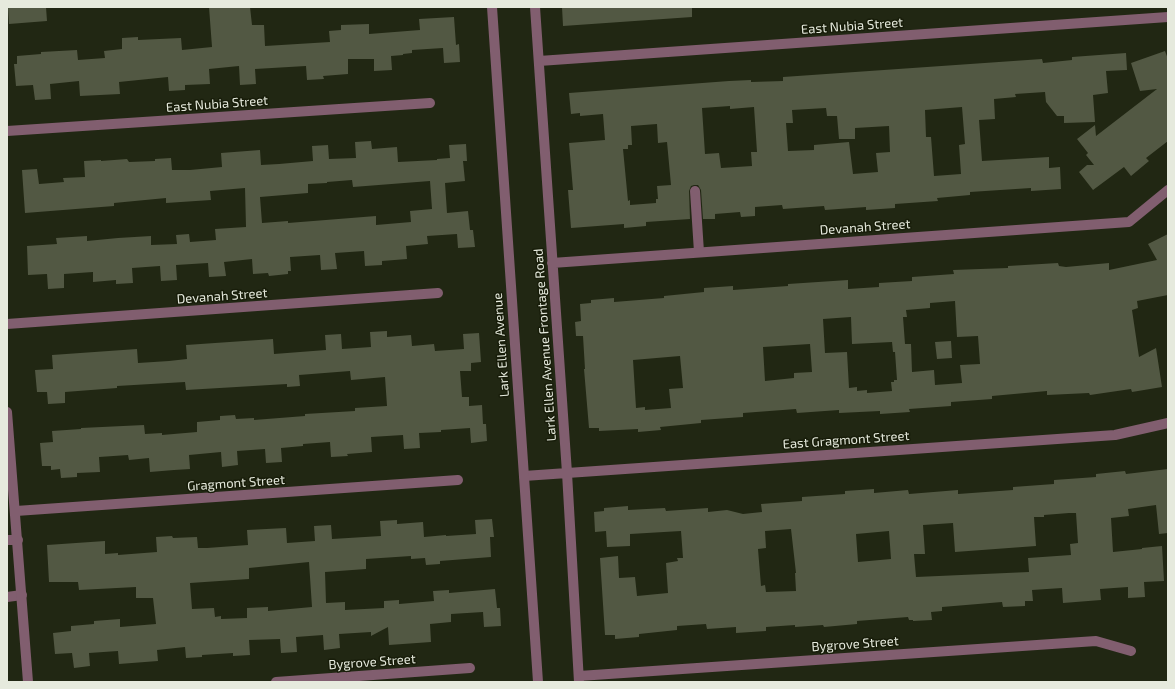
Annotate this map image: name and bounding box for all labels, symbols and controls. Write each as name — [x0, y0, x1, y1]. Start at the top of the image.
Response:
street label: East Nubia Street — [800, 15, 904, 37]
street label: East Nubia Street — [165, 93, 269, 115]
street label: Devanah Street — [819, 216, 911, 238]
street label: Lark Ellen Avenue Frontage Road — [530, 248, 560, 442]
street label: Devanah Street — [176, 285, 268, 307]
street label: Lark Ellen Avenue — [490, 292, 512, 398]
street label: East Gragmont Street — [782, 428, 910, 452]
street label: Gragmont Street — [187, 472, 285, 494]
street label: Bygrove Street — [811, 633, 899, 655]
street label: Bygrove Street — [328, 651, 416, 673]

